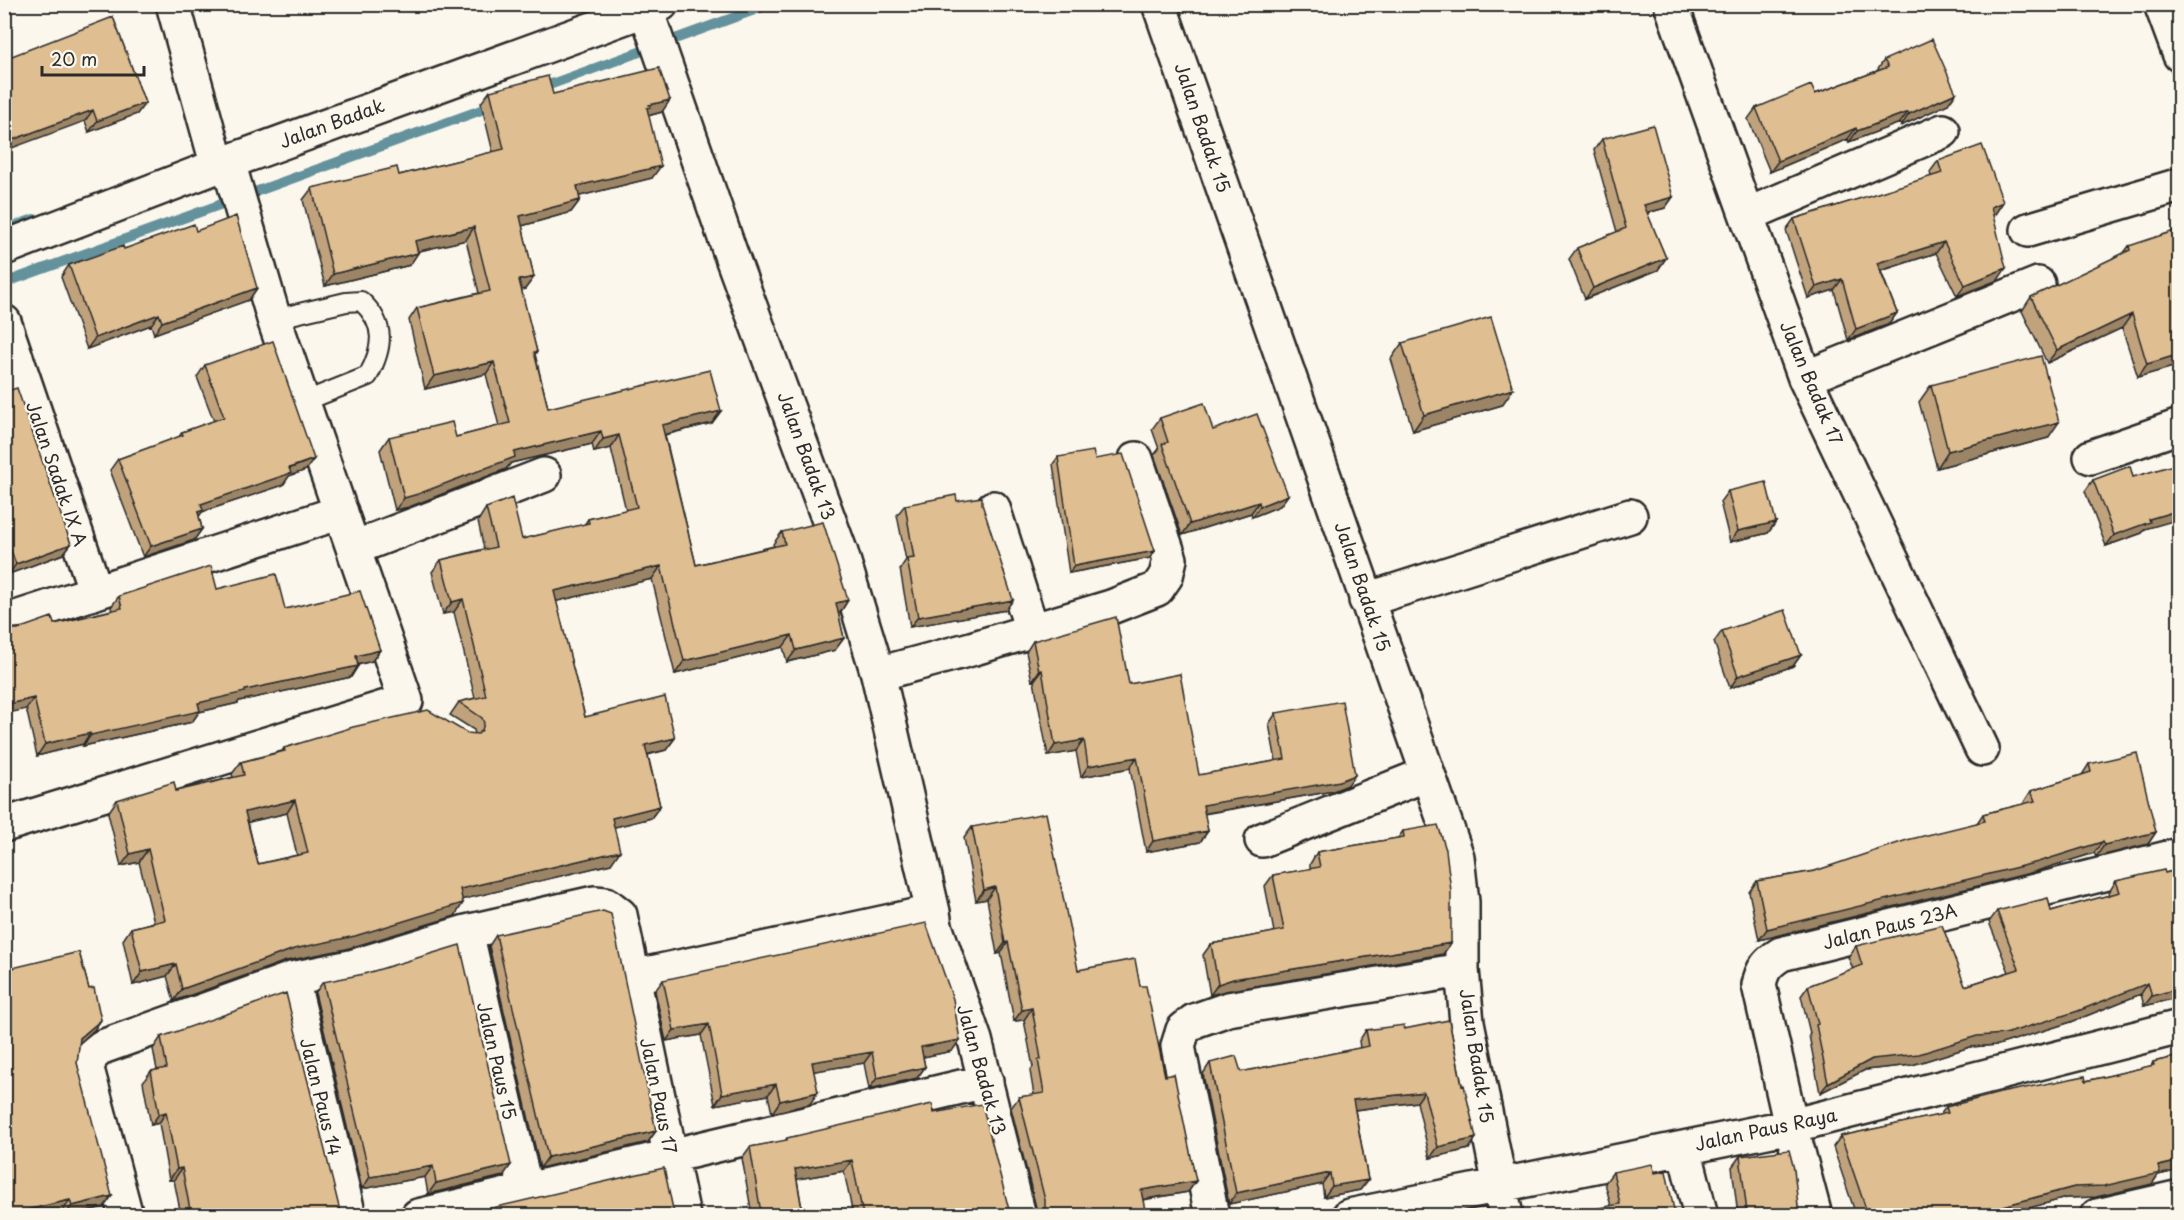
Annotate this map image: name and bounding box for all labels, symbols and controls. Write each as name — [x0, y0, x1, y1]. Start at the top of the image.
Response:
scale bar — [42, 39, 144, 77]
text: 20 m — [51, 45, 97, 72]
street label: Jalan Badak 15 — [1169, 59, 1238, 196]
street label: Jalan Badak — [275, 91, 388, 154]
street label: Jalan Badak 17 — [1774, 316, 1851, 449]
street label: Jalan Badak 13 — [772, 388, 843, 523]
street label: Jalan Sadak IX A — [20, 398, 95, 550]
street label: Jalan Badak 15 — [1329, 518, 1398, 655]
street label: Jalan Paus 23A — [1820, 896, 1960, 955]
street label: Jalan Badak 15 — [1454, 987, 1501, 1125]
street label: Jalan Paus 15 — [471, 999, 524, 1122]
street label: Jalan Badak 13 — [951, 1001, 1014, 1138]
street label: Jalan Paus 14 — [294, 1035, 349, 1158]
street label: Jalan Paus 17 — [634, 1035, 685, 1157]
street label: Jalan Paus Raya — [1692, 1100, 1840, 1157]

